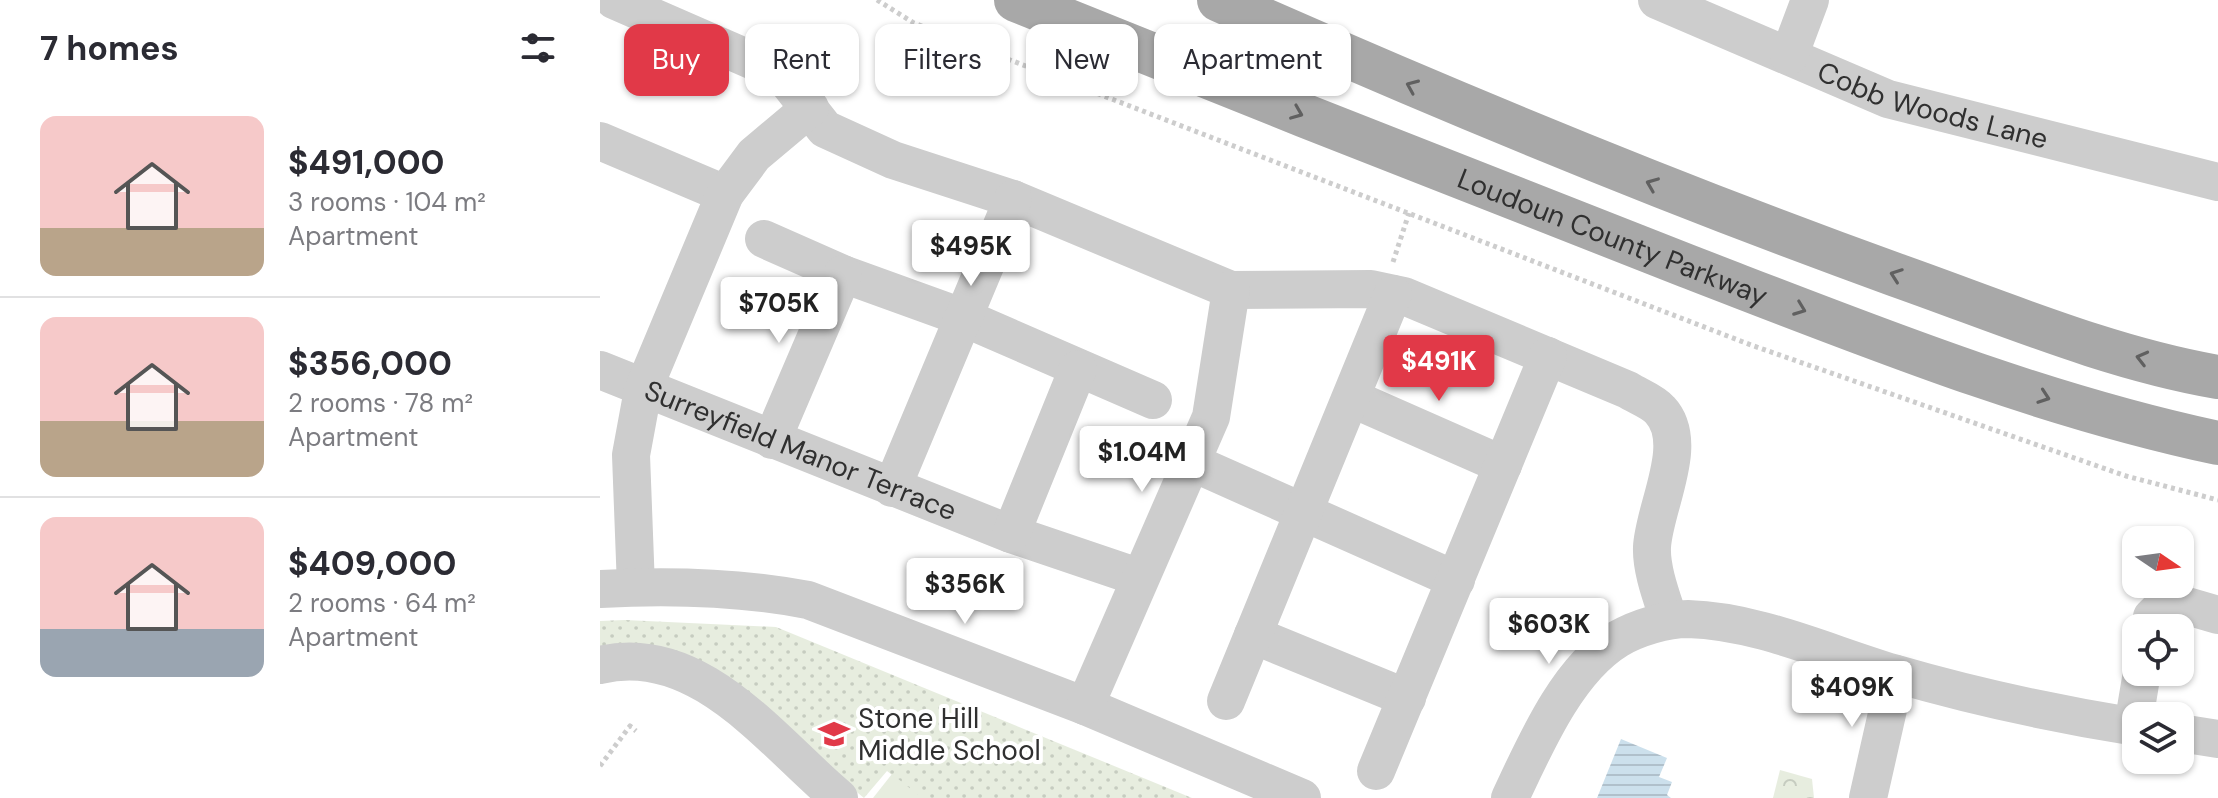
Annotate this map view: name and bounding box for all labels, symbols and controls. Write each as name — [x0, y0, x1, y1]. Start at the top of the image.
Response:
chip: Buy — [624, 24, 729, 96]
chip: Rent — [745, 24, 859, 96]
chip: Filters — [875, 24, 1010, 96]
chip: New — [1026, 24, 1138, 96]
chip: Apartment — [1154, 24, 1351, 96]
text: 7 homes — [40, 26, 179, 71]
icon: filters — [516, 26, 560, 70]
street label: Cobb Woods Lane — [1812, 52, 2052, 157]
one-way arrow — [1406, 79, 1420, 95]
one-way arrow — [1289, 103, 1303, 120]
text: $491,000 — [288, 140, 445, 185]
icon: home — [104, 148, 200, 244]
street label: Loudoun County Parkway — [1452, 160, 1773, 314]
one-way arrow — [1646, 177, 1660, 194]
text: 3 rooms · 104 m² — [288, 185, 486, 219]
text: Apartment — [288, 219, 419, 253]
pin: $495K — [915, 220, 1027, 288]
text: $495K — [930, 229, 1012, 263]
one-way arrow — [1890, 268, 1904, 284]
pin: $705K — [723, 277, 835, 345]
text: $705K — [739, 286, 819, 320]
one-way arrow — [1792, 299, 1806, 316]
pin: $491K — [1383, 335, 1495, 403]
text: $356,000 — [288, 341, 452, 386]
text: $491K — [1401, 344, 1477, 378]
icon: home — [104, 349, 200, 445]
one-way arrow — [2136, 350, 2150, 367]
street label: Surreyfield Manor Terrace — [639, 371, 962, 529]
text: 2 rooms · 78 m² — [288, 386, 473, 420]
one-way arrow — [2037, 388, 2051, 404]
text: Apartment — [288, 420, 419, 454]
pin: $1.04M — [1077, 426, 1207, 494]
text: $1.04M — [1098, 435, 1186, 469]
north arrow — [2122, 526, 2194, 598]
map controls — [2122, 526, 2194, 774]
text: $409,000 — [288, 541, 456, 586]
icon: home — [104, 549, 200, 645]
pin: $356K — [909, 558, 1021, 626]
text: $356K — [924, 567, 1006, 601]
text: 2 rooms · 64 m² — [288, 586, 476, 620]
pin: $603K — [1493, 598, 1605, 666]
text: $603K — [1507, 607, 1591, 641]
button: locate — [2122, 614, 2194, 686]
text: Apartment — [288, 620, 419, 654]
pin: $409K — [1796, 661, 1908, 729]
text: $409K — [1810, 670, 1894, 704]
place label: Stone Hill Middle School — [858, 700, 1041, 769]
button: layers — [2122, 702, 2194, 774]
school or university icon: Stone Hill Middle School — [817, 717, 851, 751]

